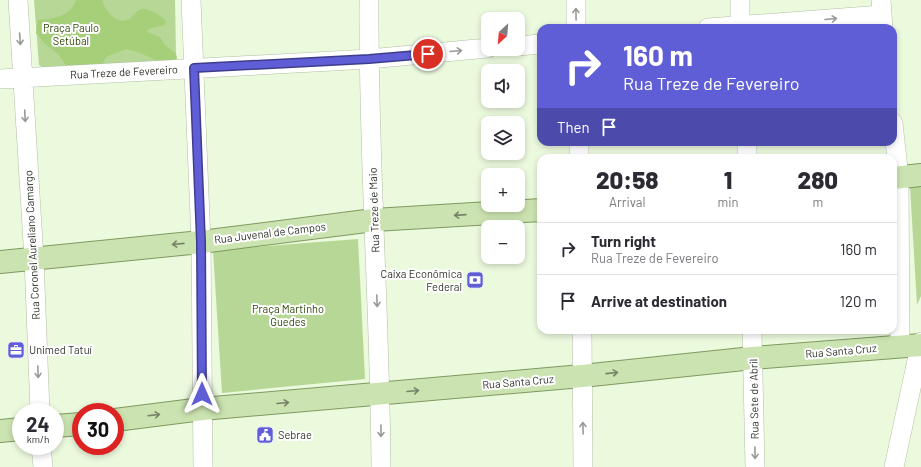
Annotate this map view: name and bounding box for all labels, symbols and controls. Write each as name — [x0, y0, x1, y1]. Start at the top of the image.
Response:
one-way arrow — [572, 8, 580, 21]
north arrow — [481, 12, 525, 56]
map controls — [481, 12, 525, 264]
one-way arrow — [824, 15, 837, 22]
park label: Praça Paulo Setúbal — [43, 21, 99, 47]
one-way arrow — [17, 32, 24, 45]
pin — [411, 37, 445, 71]
text: 160 m — [623, 38, 693, 72]
icon: right — [557, 40, 609, 92]
icon: arrive — [417, 43, 439, 65]
one-way arrow — [450, 48, 463, 55]
street label: Rua Treze de Fevereiro — [70, 62, 178, 81]
button: sound — [481, 64, 525, 108]
text: Rua Treze de Fevereiro — [623, 72, 800, 94]
one-way arrow — [22, 109, 29, 122]
button: layers — [481, 116, 525, 160]
icon: arrive — [598, 116, 620, 138]
text: Then — [557, 118, 590, 136]
text: 20:58 — [596, 165, 659, 194]
text: 1 — [724, 165, 732, 194]
text: 280 — [798, 165, 838, 194]
street label: Rua Treze de Maio — [366, 167, 381, 253]
button: + — [481, 168, 525, 212]
street label: Rua Coronel Aureliano Camargo — [21, 170, 42, 320]
text: Arrival — [609, 194, 645, 210]
text: min — [718, 194, 739, 210]
text: m — [812, 194, 823, 210]
one-way arrow — [454, 211, 467, 219]
street label: Rua Juvenal de Campos — [213, 219, 327, 246]
button: − — [481, 220, 525, 264]
text: Turn right — [591, 232, 656, 250]
icon: right — [557, 238, 579, 260]
one-way arrow — [172, 240, 185, 248]
text: 160 m — [840, 240, 877, 258]
text: Rua Treze de Fevereiro — [591, 250, 719, 266]
place label: Caixa Econômica Federal — [381, 267, 462, 293]
bank icon: Caixa Econômica Federal — [465, 270, 485, 290]
icon: arrive — [557, 290, 579, 312]
text: Arrive at destination — [591, 292, 727, 310]
text: 120 m — [840, 292, 877, 310]
one-way arrow — [373, 294, 381, 307]
park label: Praça Martinho Guedes — [252, 302, 324, 328]
office icon: Unimed Tatuí — [6, 340, 26, 360]
street label: Rua Santa Cruz — [805, 341, 877, 360]
place label: Unimed Tatuí — [29, 343, 93, 356]
street label: Rua Sete de Abril — [746, 359, 761, 439]
one-way arrow — [34, 365, 42, 378]
one-way arrow — [605, 370, 618, 377]
street label: Rua Santa Cruz — [482, 372, 554, 391]
position arrow — [181, 373, 223, 415]
one-way arrow — [406, 388, 419, 395]
one-way arrow — [276, 399, 289, 406]
speed limit sign: 30 — [72, 403, 124, 455]
one-way arrow — [147, 411, 160, 419]
text: 24 — [26, 412, 50, 436]
one-way arrow — [579, 422, 587, 435]
one-way arrow — [377, 424, 384, 437]
public building icon: Sebrae — [255, 425, 275, 445]
place label: Sebrae — [278, 428, 312, 441]
text: km/h — [27, 433, 49, 445]
one-way arrow — [751, 446, 759, 459]

